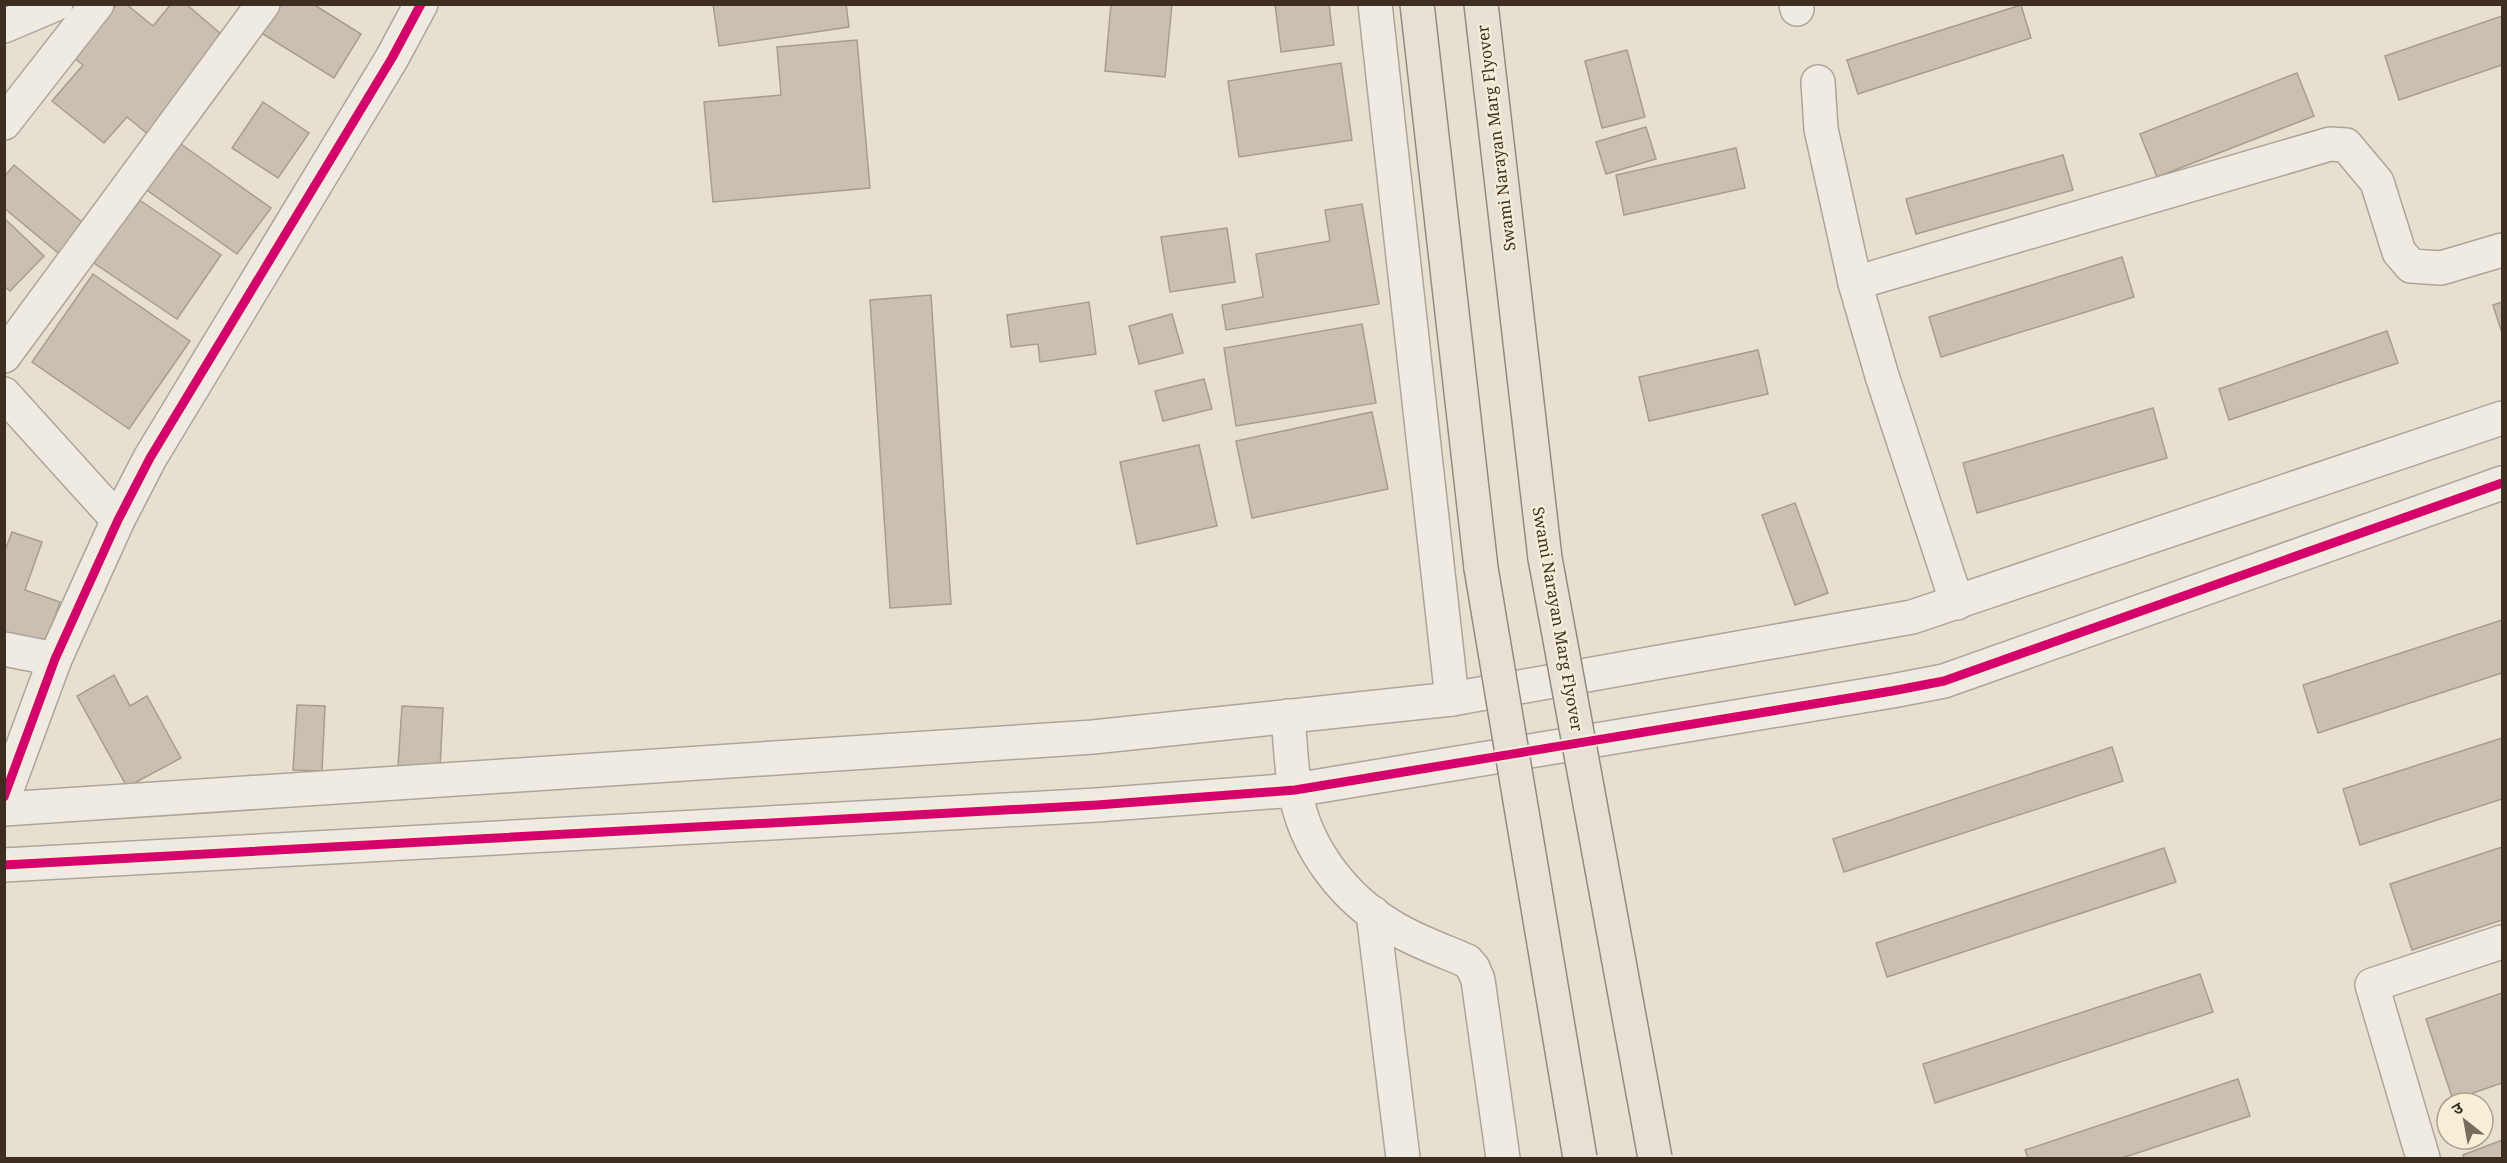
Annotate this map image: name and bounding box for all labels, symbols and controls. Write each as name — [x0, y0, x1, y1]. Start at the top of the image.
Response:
street label: Swami Narayan Marg Flyover — [1471, 23, 1521, 252]
street label: Swami Narayan Marg Flyover — [1527, 505, 1589, 734]
north arrow — [2435, 1091, 2495, 1151]
text: उ — [2448, 1096, 2467, 1120]

